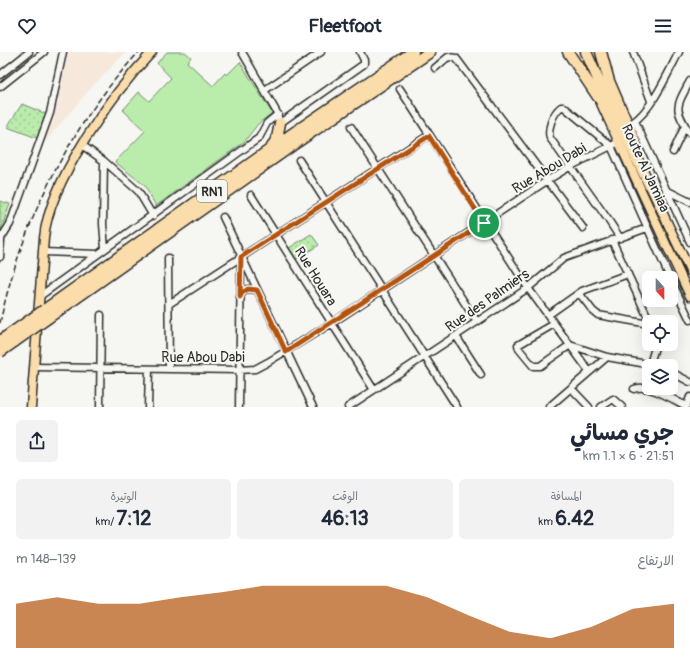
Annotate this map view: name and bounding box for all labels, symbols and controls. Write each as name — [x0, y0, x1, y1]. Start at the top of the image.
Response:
icon: heart — [16, 15, 38, 37]
text: Fleetfoot — [309, 15, 381, 38]
icon: menu — [652, 15, 674, 37]
street label: Route Al Jamiaa — [618, 122, 673, 215]
street label: Rue Abou Dabi — [509, 139, 590, 197]
road number: RN1 — [197, 180, 227, 202]
pin — [467, 206, 501, 240]
icon: arrive — [473, 212, 495, 234]
street label: Rue Houara — [291, 244, 340, 309]
street label: Rue des Palmiers — [442, 265, 533, 336]
north arrow — [642, 271, 678, 307]
map controls — [642, 271, 678, 395]
button: locate — [642, 315, 678, 351]
street label: Rue Abou Dabi — [161, 349, 245, 366]
button: layers — [642, 359, 678, 395]
text: جري مسائي — [570, 419, 674, 447]
button: share — [16, 420, 58, 462]
text: 21:51 · 6 × 1.1 km — [583, 448, 674, 464]
text: الوتيرة — [110, 490, 137, 503]
text: الوقت — [332, 490, 358, 503]
text: المسافة — [551, 490, 582, 503]
text: 7:12 — [117, 506, 151, 531]
text: 46:13 — [321, 506, 369, 531]
text: 6.42 — [555, 506, 594, 531]
text: /km — [96, 515, 117, 528]
text: km — [539, 515, 555, 528]
text: 139–148 m — [16, 551, 76, 567]
text: الارتفاع — [638, 553, 674, 569]

